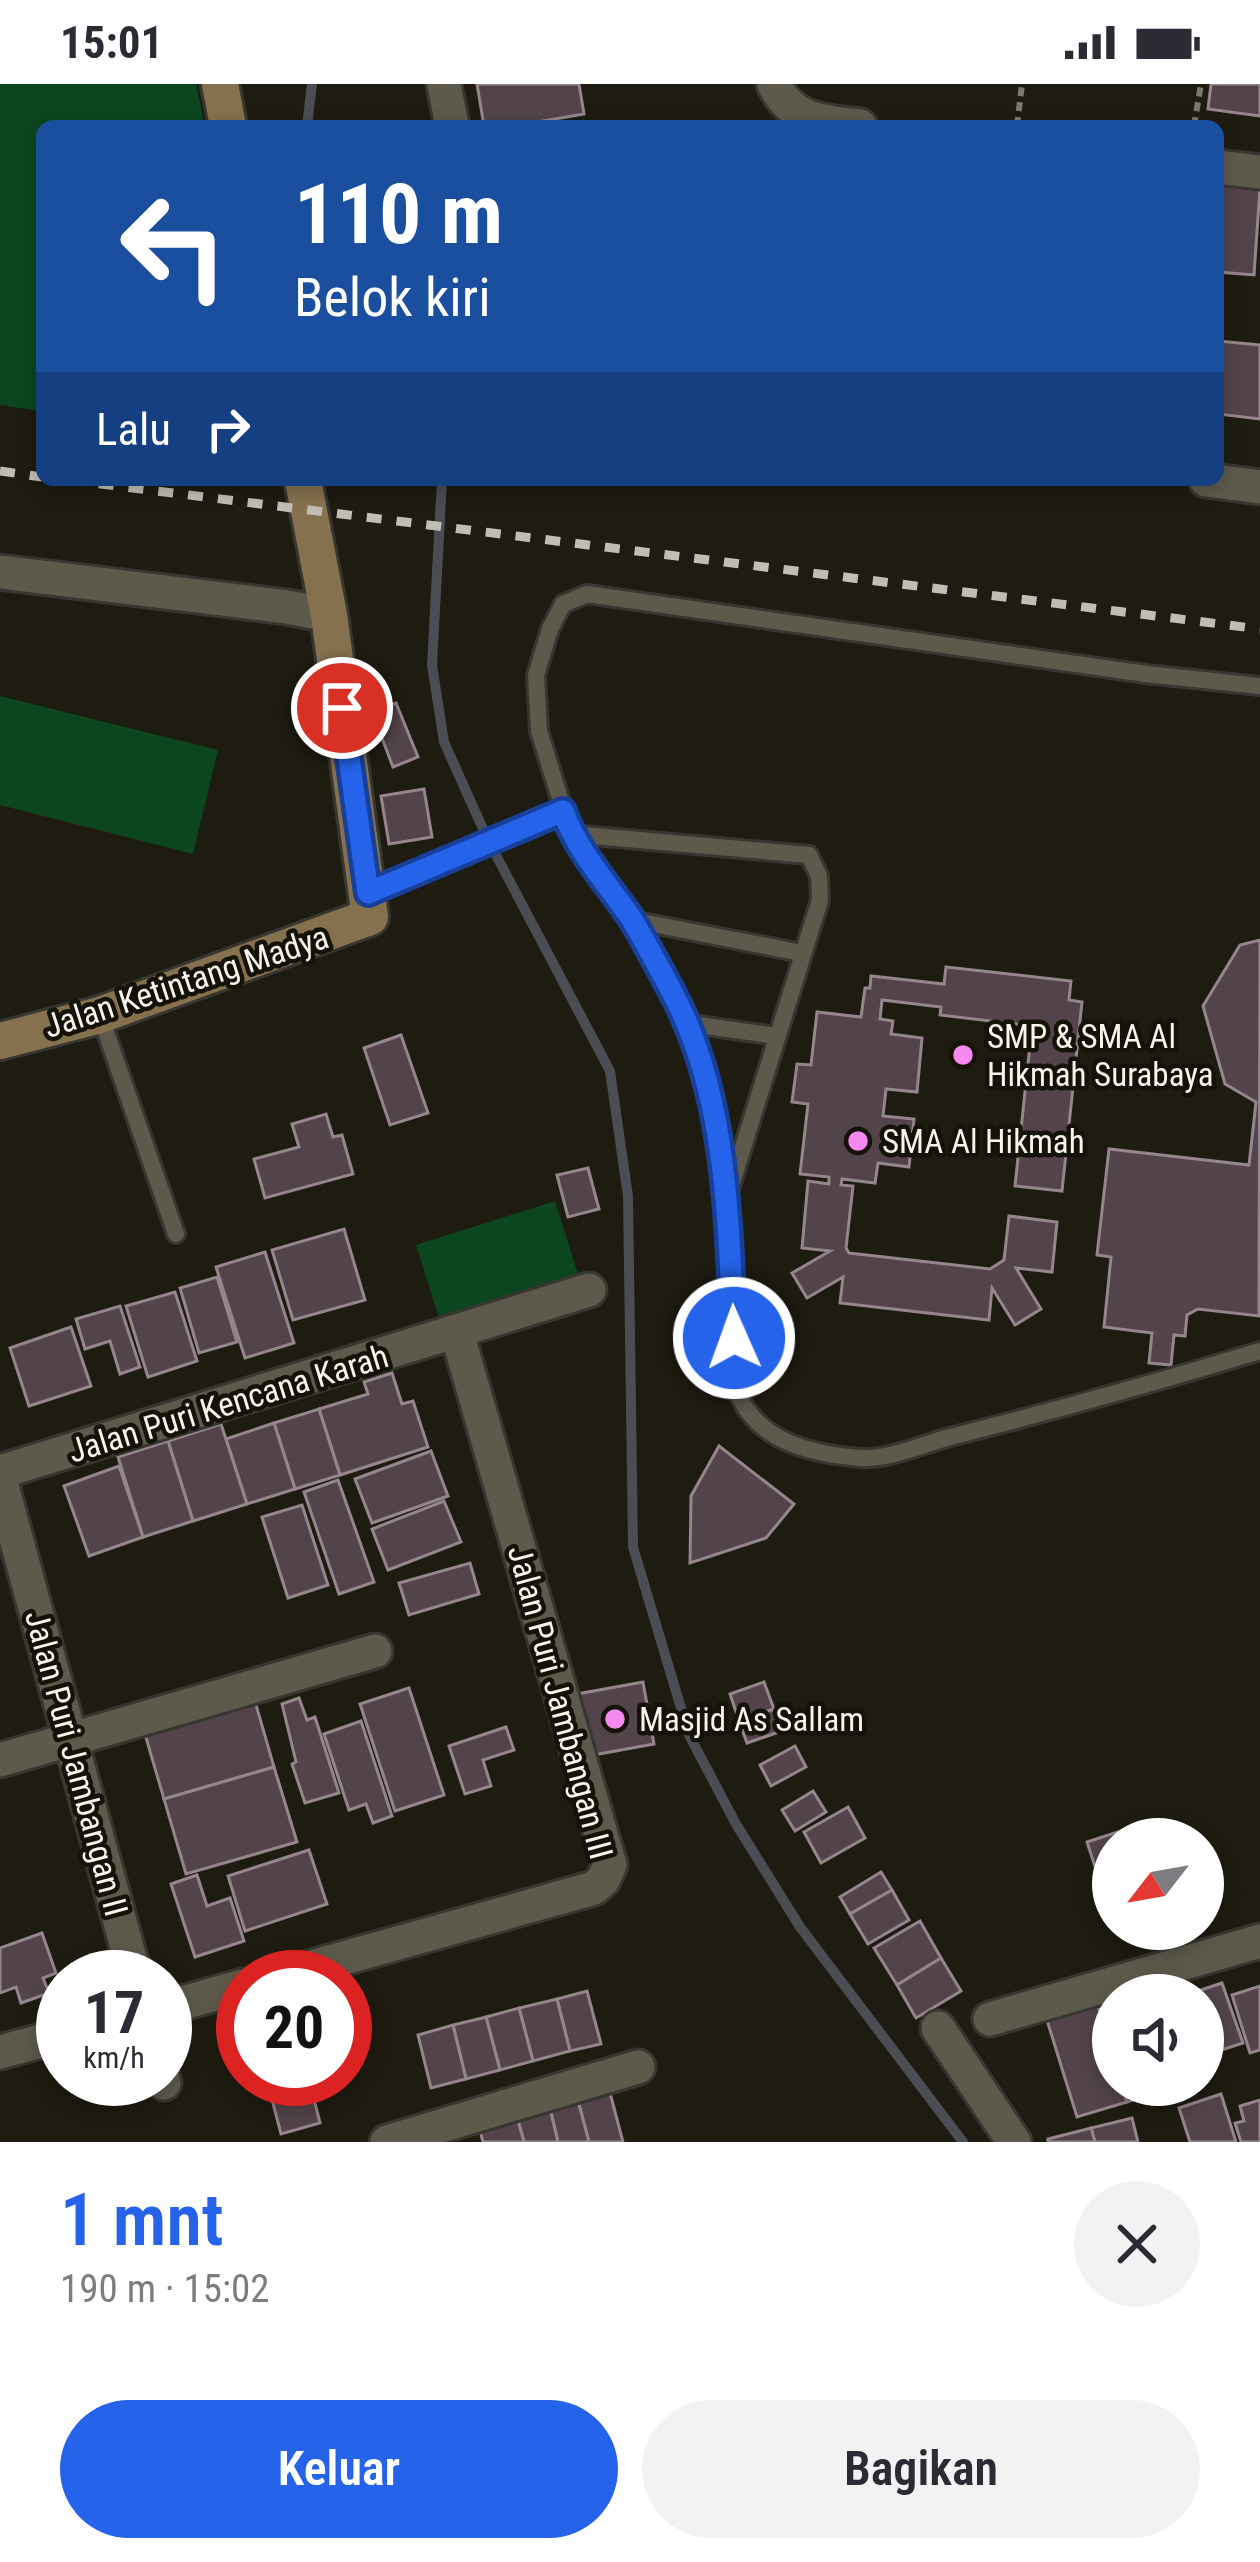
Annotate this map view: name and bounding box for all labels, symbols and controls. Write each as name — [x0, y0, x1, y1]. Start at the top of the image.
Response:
text: 15:01 — [60, 16, 163, 69]
text: 110 m — [294, 165, 503, 264]
icon: left — [96, 168, 252, 324]
text: Belok kiri — [294, 266, 491, 329]
icon: right — [195, 396, 261, 462]
text: Lalu — [96, 403, 171, 456]
pin — [291, 657, 393, 759]
icon: arrive — [309, 675, 375, 741]
street label: Jalan Ketintang Madya — [39, 917, 333, 1046]
place label: SMP & SMA Al Hikmah Surabaya — [987, 1017, 1214, 1094]
marker: SMP & SMA Al Hikmah Surabaya — [950, 1042, 976, 1068]
place label: SMA Al Hikmah — [882, 1122, 1085, 1161]
marker: SMA Al Hikmah — [845, 1128, 871, 1154]
position arrow — [671, 1275, 797, 1401]
street label: Jalan Puri Kencana Karah — [63, 1336, 393, 1471]
street label: Jalan Puri Jambangan III — [500, 1541, 621, 1863]
street label: Jalan Puri Jambangan II — [17, 1606, 136, 1920]
place label: Masjid As Sallam — [639, 1700, 864, 1739]
marker: Masjid As Sallam — [602, 1706, 628, 1732]
north arrow — [1092, 1818, 1224, 1950]
map controls — [1092, 1818, 1224, 2106]
speed limit sign: 20 — [216, 1950, 372, 2106]
button: sound — [1092, 1974, 1224, 2106]
text: 17 — [84, 1977, 144, 2048]
text: km/h — [83, 2040, 145, 2075]
text: 1 mnt — [60, 2178, 224, 2263]
button: close — [1074, 2181, 1200, 2307]
text: 190 m · 15:02 — [60, 2266, 270, 2312]
button: Keluar — [60, 2400, 618, 2538]
button: Bagikan — [642, 2400, 1200, 2538]

